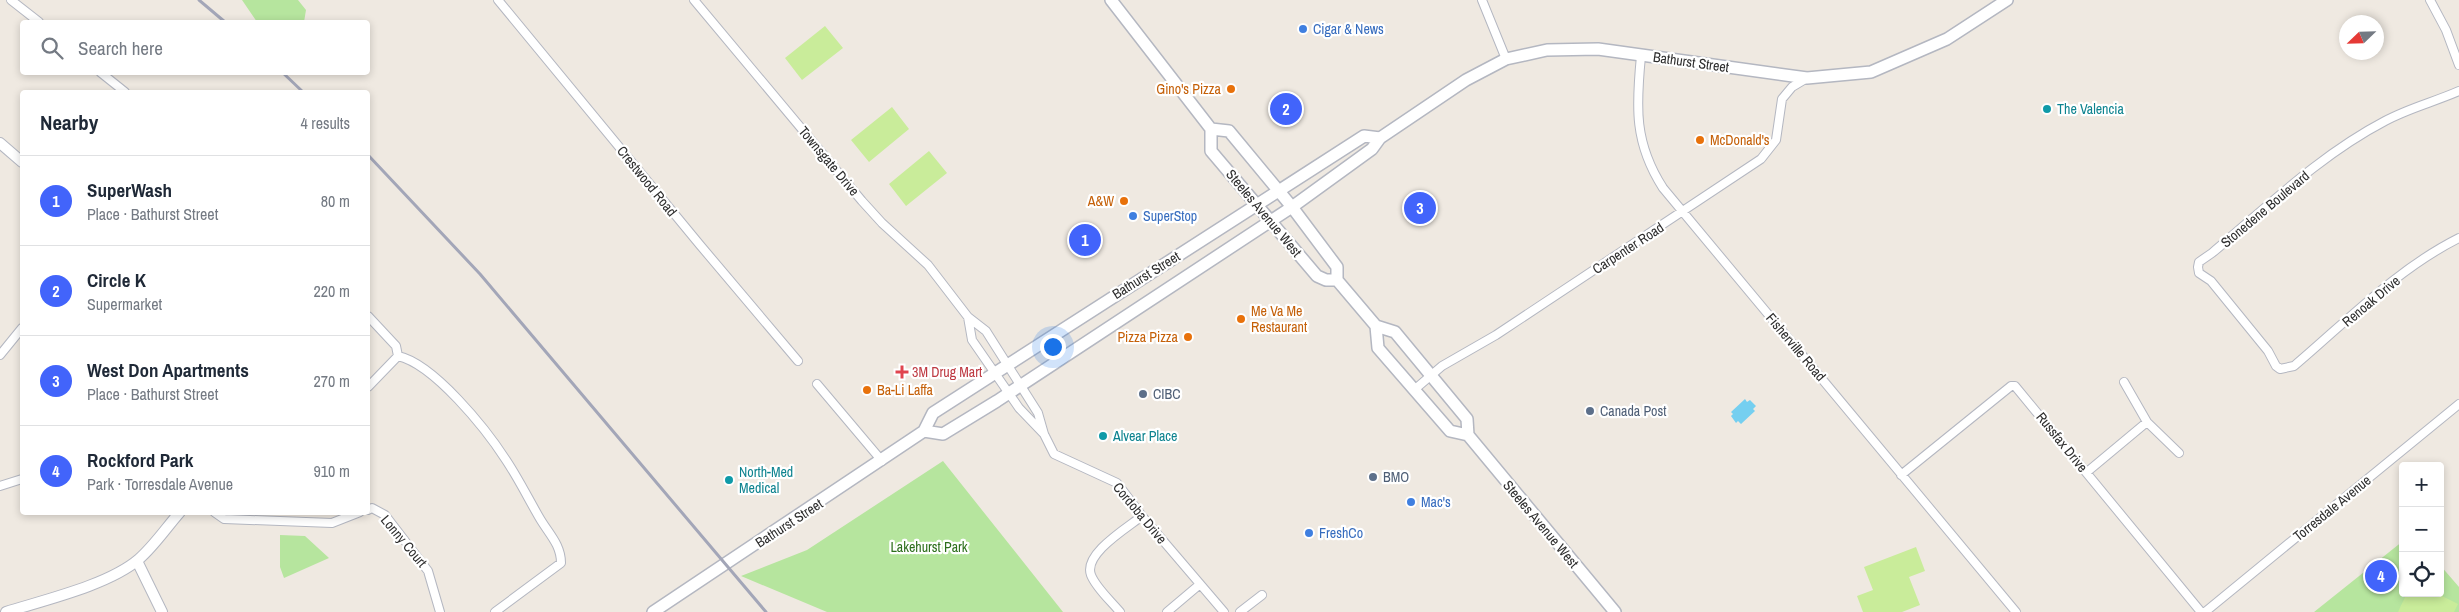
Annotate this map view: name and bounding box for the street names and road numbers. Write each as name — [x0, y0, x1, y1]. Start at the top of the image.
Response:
street label: Bathurst Street — [1652, 48, 1730, 76]
street label: Townsgate Drive — [795, 122, 863, 200]
street label: Crestwood Road — [613, 142, 681, 220]
street label: Steeles Avenue West — [1222, 166, 1306, 260]
street label: Stonedene Boulevard — [2217, 167, 2313, 251]
street label: Carpenter Road — [1589, 218, 1667, 278]
street label: Bathurst Street — [1109, 247, 1183, 303]
street label: Renoak Drive — [2338, 272, 2404, 330]
street label: Fisherville Road — [1762, 309, 1830, 385]
street label: Russfax Drive — [2032, 408, 2092, 476]
street label: Torresdale Avenue — [2289, 471, 2375, 545]
street label: Steeles Avenue West — [1499, 477, 1583, 571]
street label: Cordoba Drive — [1109, 479, 1171, 547]
street label: Bathurst Street — [752, 495, 826, 551]
street label: Lonny Court — [377, 511, 431, 571]

